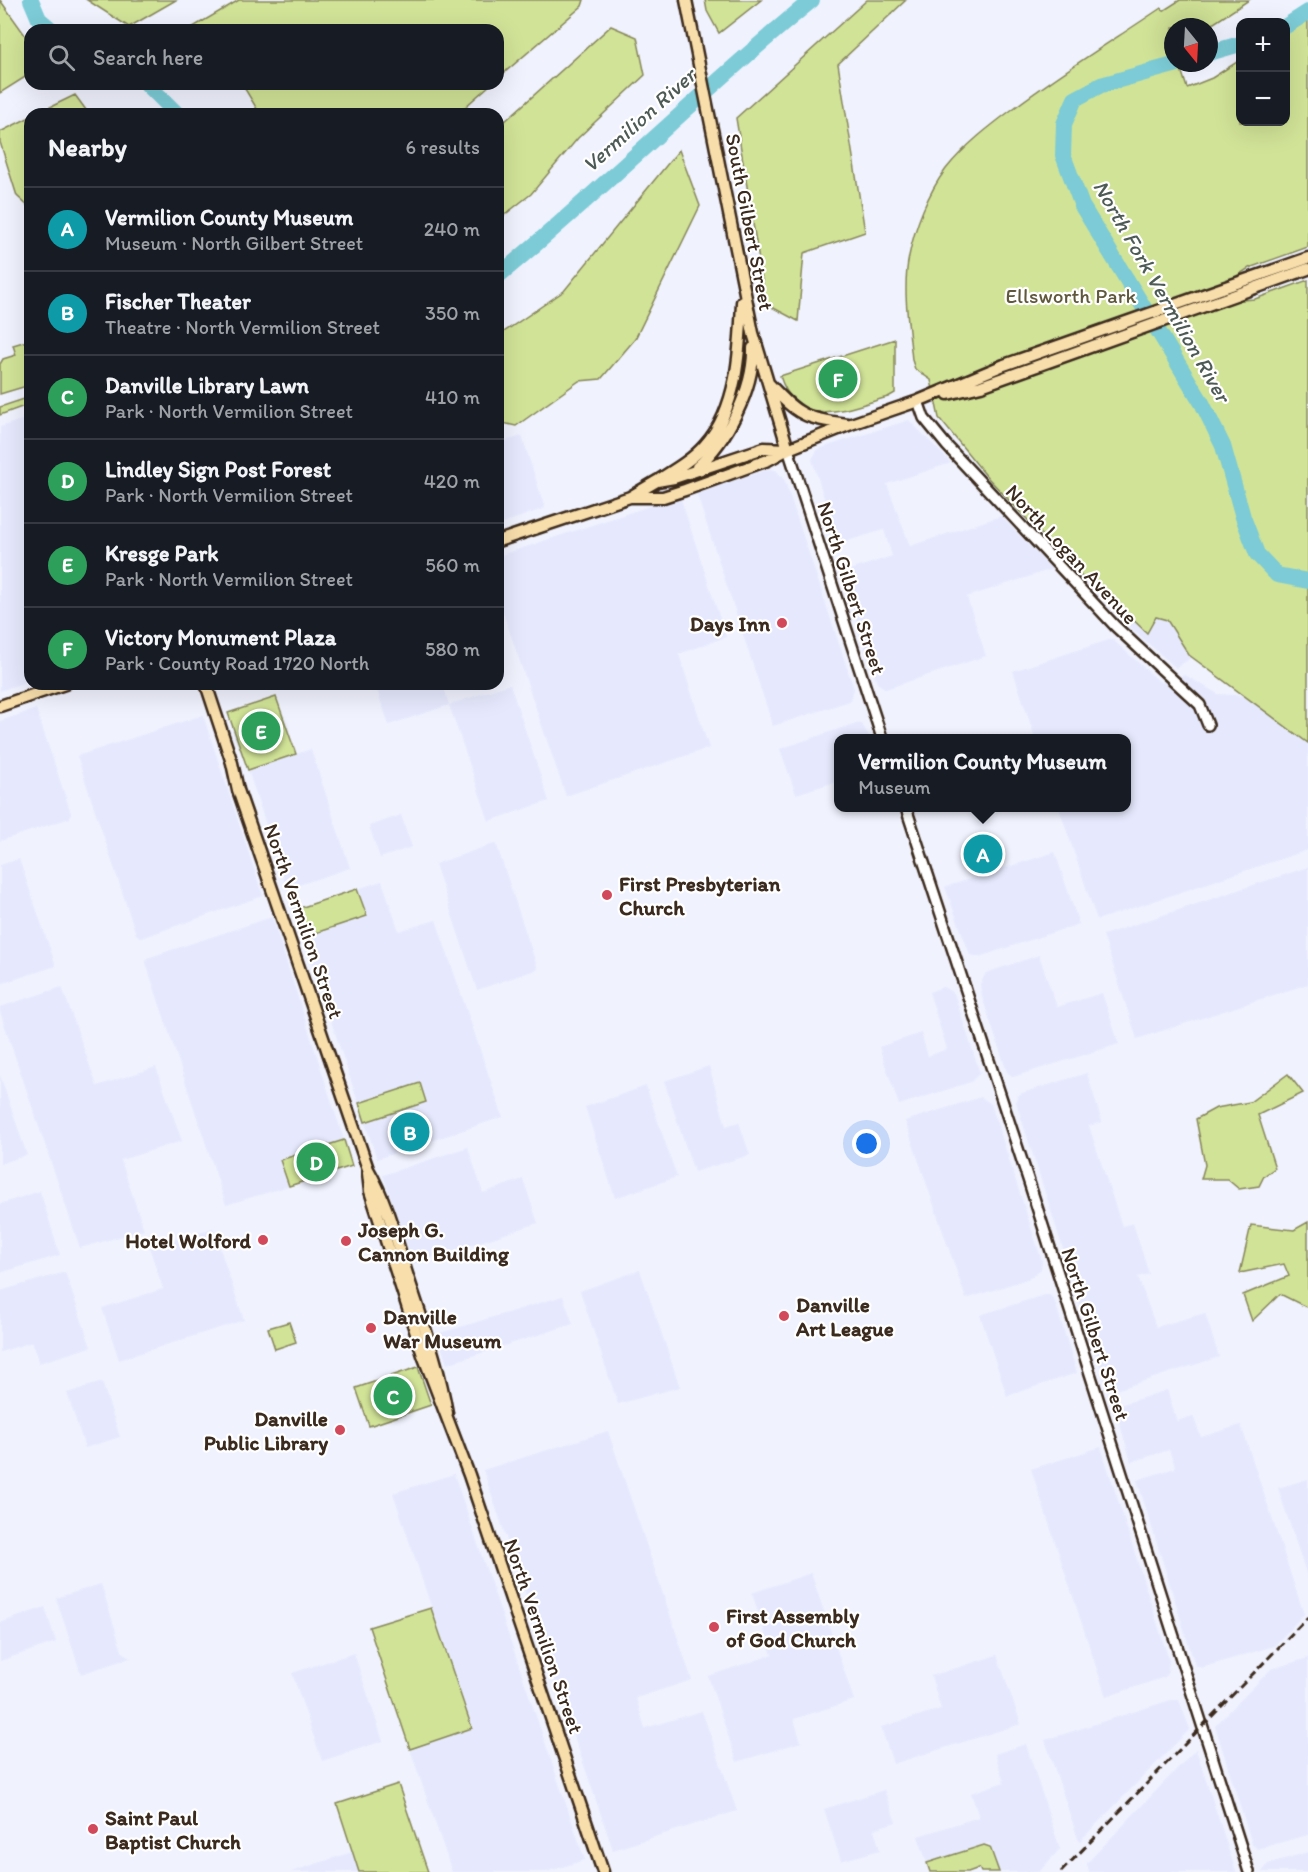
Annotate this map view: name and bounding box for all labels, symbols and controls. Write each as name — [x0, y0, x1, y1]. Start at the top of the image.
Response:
north arrow — [1164, 18, 1218, 72]
map controls — [1236, 18, 1290, 126]
button: + — [1236, 18, 1290, 72]
search box — [24, 24, 504, 90]
icon: search — [45, 41, 78, 74]
text: Search here — [93, 44, 203, 71]
water label: Vermilion River — [577, 60, 703, 178]
button: − — [1236, 72, 1290, 126]
text: Nearby — [48, 131, 127, 163]
street label: South Gilbert Street — [721, 131, 779, 313]
text: 6 results — [406, 135, 480, 159]
water label: North Fork Vermilion River — [1087, 175, 1238, 409]
text: Vermilion County Museum — [105, 204, 353, 231]
text: A — [61, 217, 74, 241]
text: 240 m — [424, 217, 480, 241]
text: Museum · North Gilbert Street — [105, 231, 363, 255]
park label: Ellsworth Park — [1006, 283, 1137, 308]
text: Fischer Theater — [105, 288, 251, 315]
text: B — [61, 301, 74, 325]
text: 350 m — [425, 301, 480, 325]
text: Theatre · North Vermilion Street — [105, 315, 380, 339]
pin: F — [818, 356, 858, 401]
text: Danville Library Lawn — [105, 372, 309, 399]
text: C — [61, 385, 74, 409]
text: 410 m — [425, 385, 480, 409]
text: Park · North Vermilion Street — [105, 399, 353, 423]
text: Lindley Sign Post Forest — [105, 456, 331, 483]
text: D — [61, 469, 74, 493]
text: 420 m — [424, 469, 480, 493]
street label: North Logan Avenue — [1001, 479, 1143, 629]
text: Park · North Vermilion Street — [105, 483, 353, 507]
street label: North Gilbert Street — [812, 498, 892, 678]
text: Kresge Park — [105, 540, 218, 567]
text: E — [62, 553, 73, 577]
text: 560 m — [425, 553, 480, 577]
text: Park · North Vermilion Street — [105, 567, 353, 591]
place label: Days Inn — [690, 611, 770, 637]
marker: Days Inn — [775, 616, 789, 630]
text: Victory Monument Plaza — [105, 624, 336, 651]
text: F — [62, 637, 73, 661]
text: 580 m — [425, 637, 480, 661]
text: Park · County Road 1720 North — [105, 651, 369, 675]
pin: E — [242, 708, 280, 754]
popup — [834, 734, 1131, 812]
text: Vermilion County Museum — [858, 748, 1107, 775]
text: Museum — [858, 775, 931, 799]
street label: North Vermilion Street — [259, 820, 349, 1022]
pin: A — [964, 832, 1002, 876]
place label: First Presbyterian Church — [619, 871, 780, 920]
marker: First Presbyterian Church — [600, 888, 614, 902]
pin: B — [390, 1110, 430, 1154]
your location — [852, 1129, 881, 1158]
pin: D — [296, 1140, 336, 1184]
place label: Joseph G. Cannon Building — [357, 1217, 510, 1267]
place label: Hotel Wolford — [125, 1228, 252, 1253]
marker: Hotel Wolford — [256, 1233, 270, 1247]
marker: Joseph G. Cannon Building — [339, 1234, 353, 1248]
street label: North Gilbert Street — [1056, 1244, 1136, 1424]
place label: Danville Art League — [795, 1292, 894, 1342]
place label: Danville War Museum — [383, 1304, 502, 1353]
marker: Danville Art League — [777, 1309, 791, 1323]
marker: Danville War Museum — [364, 1321, 378, 1335]
pin: C — [374, 1374, 412, 1418]
place label: Danville Public Library — [204, 1406, 328, 1456]
marker: Danville Public Library — [333, 1423, 347, 1437]
street label: North Vermilion Street — [499, 1535, 589, 1737]
place label: First Assembly of God Church — [726, 1603, 860, 1652]
marker: First Assembly of God Church — [707, 1620, 721, 1634]
place label: Saint Paul Baptist Church — [105, 1805, 241, 1855]
marker: Saint Paul Baptist Church — [86, 1822, 100, 1836]

